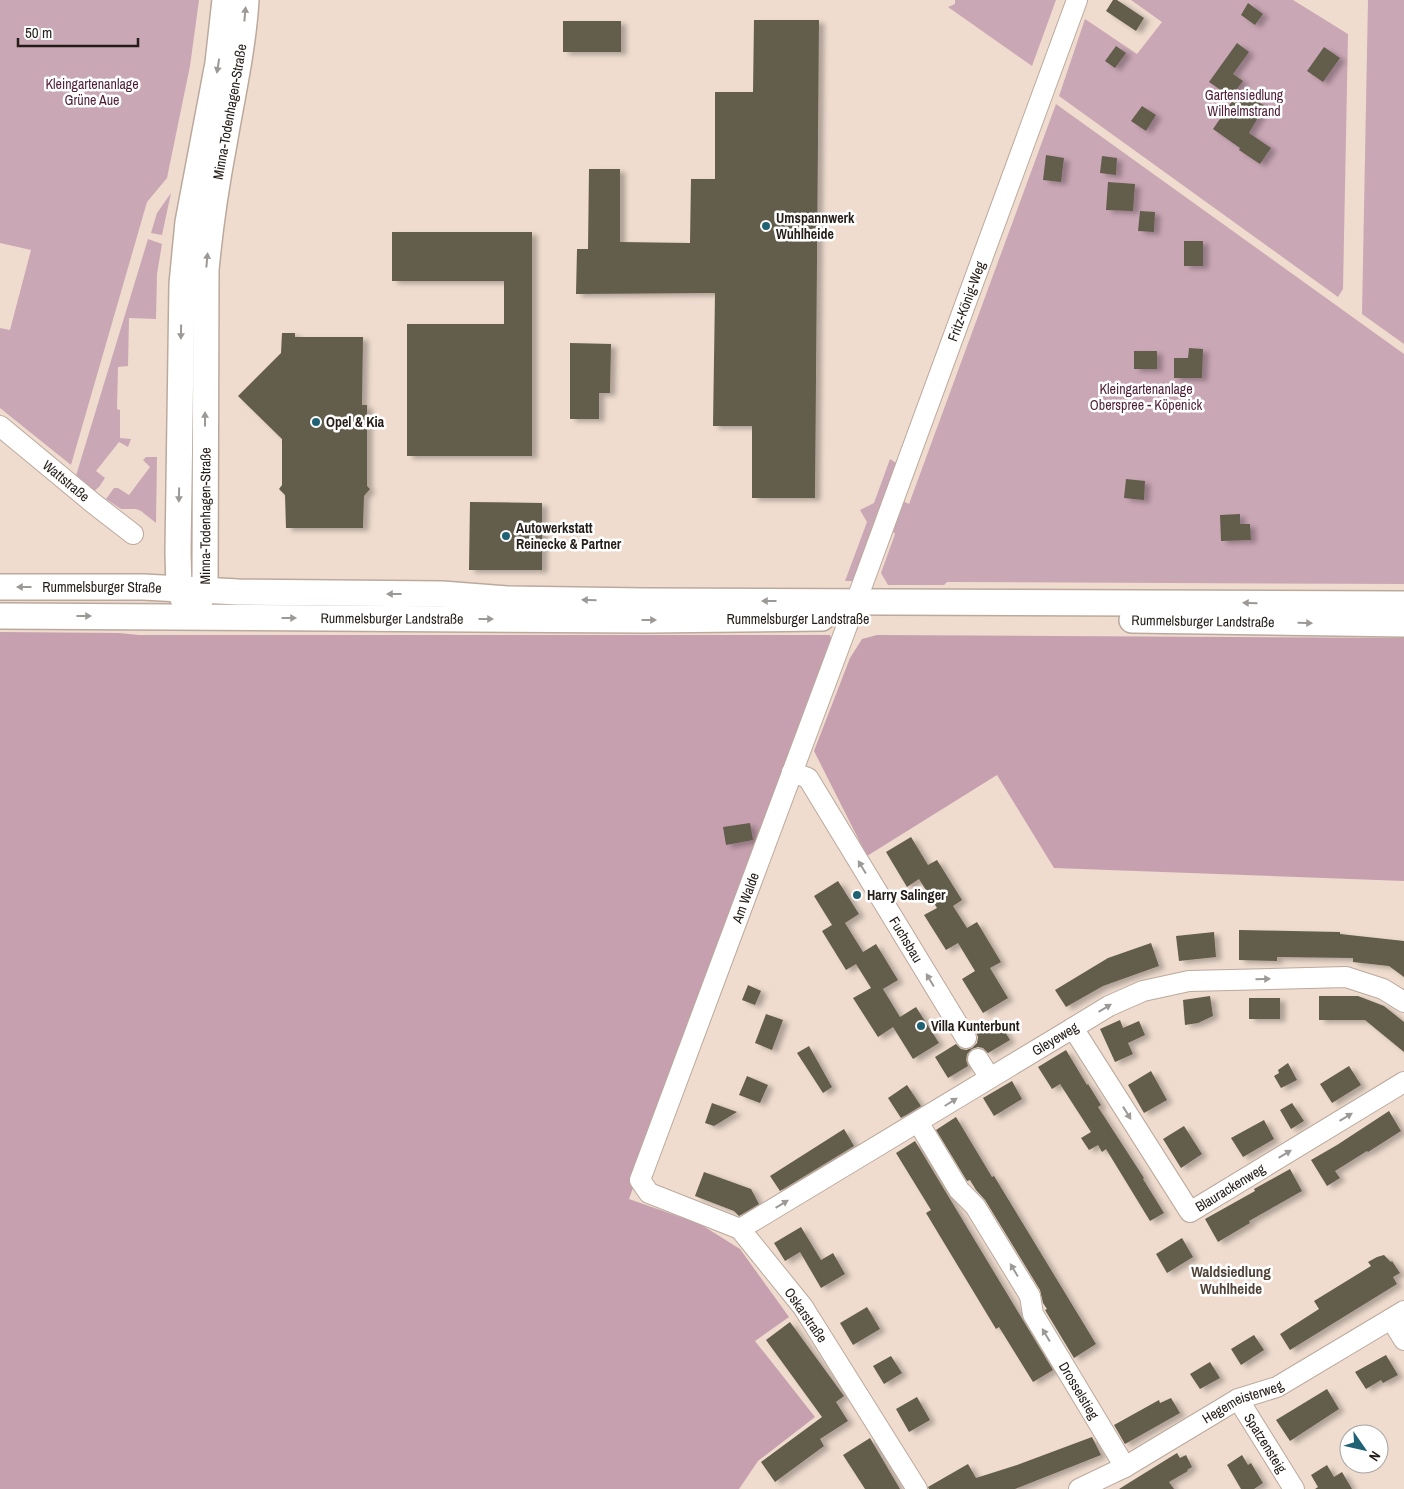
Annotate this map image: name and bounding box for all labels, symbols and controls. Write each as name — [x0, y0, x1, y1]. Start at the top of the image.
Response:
one-way arrow — [241, 5, 249, 21]
scale bar — [18, 15, 138, 47]
text: 50 m — [25, 22, 52, 43]
street label: Minna-Todenhagen-Straße — [209, 43, 250, 181]
one-way arrow — [213, 58, 221, 74]
park label: Kleingartenanlage Grüne Aue — [45, 75, 139, 109]
park label: Gartensiedlung Wilhelmstrand — [1205, 86, 1284, 120]
place label: Umspannwerk Wuhlheide — [776, 209, 855, 243]
marker: Umspannwerk Wuhlheide — [760, 220, 772, 232]
one-way arrow — [203, 252, 211, 268]
street label: Fritz-König-Weg — [943, 258, 990, 344]
one-way arrow — [177, 325, 185, 341]
park label: Kleingartenanlage Oberspree - Köpenick — [1090, 380, 1202, 414]
one-way arrow — [201, 411, 209, 427]
place label: Opel & Kia — [326, 413, 385, 431]
marker: Opel & Kia — [310, 416, 322, 428]
street label: Minna-Todenhagen-Straße — [196, 447, 214, 585]
street label: Wattstraße — [39, 456, 93, 506]
one-way arrow — [175, 487, 183, 503]
place label: Autowerkstatt Reinecke & Partner — [516, 519, 622, 553]
marker: Autowerkstatt Reinecke & Partner — [500, 530, 512, 542]
street label: Rummelsburger Straße — [42, 578, 162, 597]
one-way arrow — [16, 583, 32, 591]
one-way arrow — [385, 590, 401, 598]
one-way arrow — [581, 596, 597, 604]
one-way arrow — [761, 597, 777, 605]
one-way arrow — [1242, 599, 1258, 607]
street label: Rummelsburger Landstraße — [320, 609, 464, 628]
street label: Rummelsburger Landstraße — [727, 610, 869, 628]
street label: Rummelsburger Landstraße — [1131, 611, 1275, 631]
one-way arrow — [76, 612, 92, 620]
one-way arrow — [281, 614, 297, 622]
one-way arrow — [479, 615, 495, 623]
one-way arrow — [641, 616, 657, 624]
one-way arrow — [1297, 619, 1313, 627]
one-way arrow — [857, 860, 866, 873]
street label: Am Walde — [727, 870, 763, 926]
place label: Harry Salinger — [867, 886, 946, 904]
marker: Harry Salinger — [851, 889, 863, 901]
street label: Fuchsbau — [885, 913, 927, 966]
one-way arrow — [926, 973, 935, 986]
one-way arrow — [1255, 975, 1271, 983]
one-way arrow — [1099, 1004, 1112, 1013]
place label: Villa Kunterbunt — [931, 1017, 1020, 1035]
street label: Gleyeweg — [1029, 1018, 1082, 1060]
marker: Villa Kunterbunt — [915, 1020, 927, 1032]
one-way arrow — [945, 1097, 958, 1106]
one-way arrow — [1123, 1107, 1132, 1120]
one-way arrow — [1340, 1112, 1353, 1121]
one-way arrow — [1279, 1149, 1292, 1158]
street label: Blaurackenweg — [1192, 1159, 1269, 1216]
one-way arrow — [776, 1199, 789, 1208]
district label: Waldsiedlung Wuhlheide — [1191, 1261, 1271, 1299]
one-way arrow — [1010, 1264, 1019, 1277]
street label: Oskarstraße — [781, 1284, 831, 1346]
one-way arrow — [1041, 1328, 1050, 1341]
street label: Drosselstieg — [1055, 1358, 1103, 1423]
street label: Hegemeisterweg — [1199, 1376, 1287, 1427]
street label: Spatzensteig — [1240, 1410, 1291, 1477]
north arrow — [1339, 1424, 1389, 1474]
text: N — [1365, 1448, 1385, 1465]

